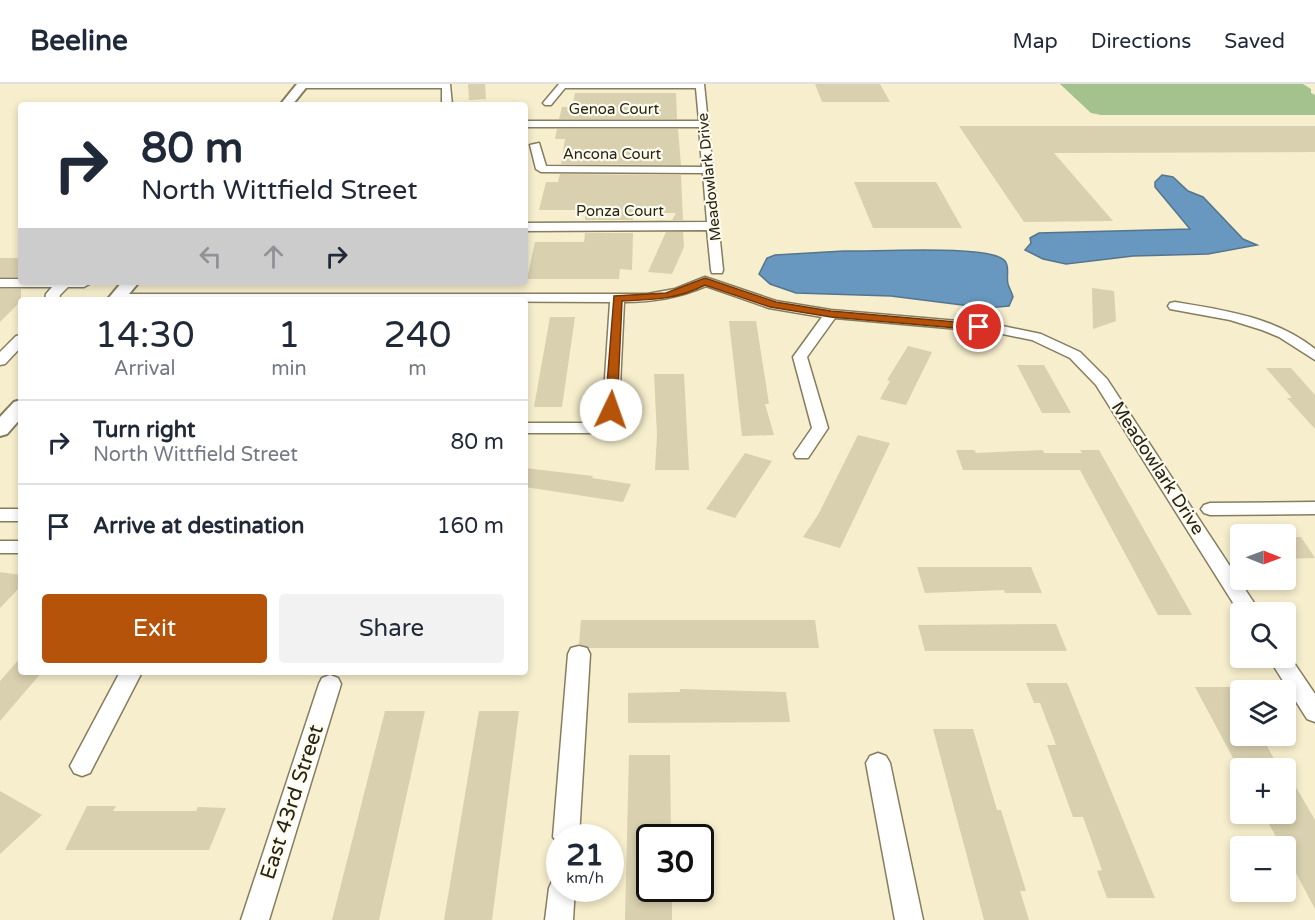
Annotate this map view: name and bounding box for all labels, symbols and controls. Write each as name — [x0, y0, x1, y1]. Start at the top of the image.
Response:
text: Beeline — [30, 24, 128, 58]
text: Map — [1012, 29, 1058, 54]
text: Directions — [1091, 29, 1191, 54]
text: Saved — [1224, 29, 1285, 54]
street label: Genoa Court — [569, 100, 659, 118]
street label: Meadowlark Drive — [693, 112, 725, 242]
text: 80 m — [141, 123, 243, 174]
icon: right — [42, 126, 120, 204]
street label: Ancona Court — [563, 145, 662, 163]
text: North Wittfield Street — [141, 174, 418, 207]
street label: Ponza Court — [576, 202, 664, 220]
icon: left — [194, 240, 227, 273]
icon: ahead — [257, 240, 290, 273]
icon: right — [320, 240, 353, 273]
pin — [953, 301, 1004, 352]
icon: arrive — [962, 310, 995, 343]
text: 14:30 — [95, 314, 195, 357]
text: 1 — [278, 314, 300, 357]
text: 240 — [383, 314, 451, 357]
text: Arrival — [114, 357, 176, 381]
text: min — [271, 357, 307, 381]
text: m — [408, 357, 427, 381]
position arrow — [579, 378, 643, 442]
street label: Meadowlark Drive — [1107, 397, 1209, 539]
text: Turn right — [93, 417, 195, 443]
icon: right — [42, 426, 75, 459]
text: 80 m — [450, 429, 504, 455]
text: North Wittfield Street — [93, 443, 298, 467]
icon: arrive — [42, 510, 75, 543]
text: Arrive at destination — [93, 513, 304, 539]
text: 160 m — [437, 513, 504, 539]
north arrow — [1230, 524, 1296, 590]
map controls — [1230, 524, 1296, 902]
button: Exit — [42, 594, 267, 663]
button: Share — [279, 594, 504, 663]
button: search — [1230, 602, 1296, 668]
button: layers — [1230, 680, 1296, 746]
street label: East 43rd Street — [255, 721, 329, 883]
button: + — [1230, 758, 1296, 824]
speed limit sign: 30 — [636, 824, 714, 902]
button: − — [1230, 836, 1296, 902]
text: 21 — [566, 837, 604, 874]
text: km/h — [566, 869, 604, 887]

